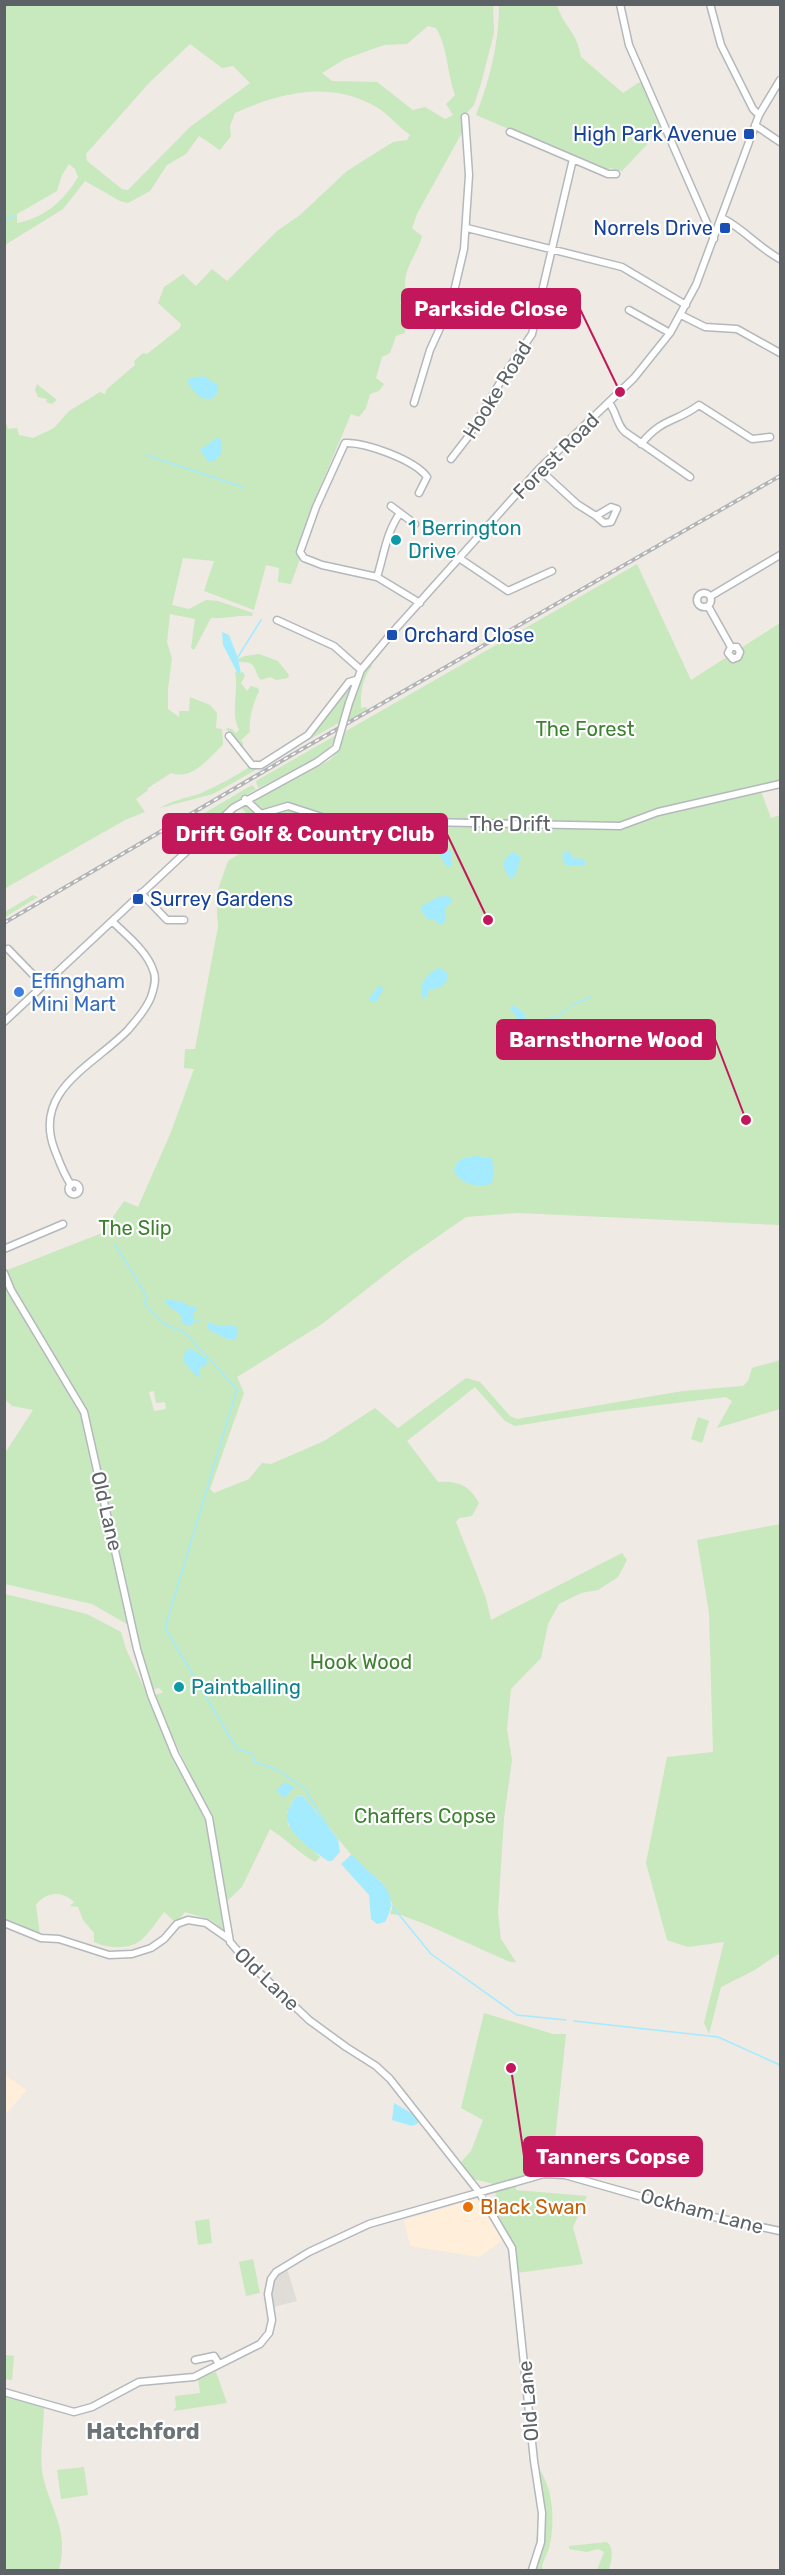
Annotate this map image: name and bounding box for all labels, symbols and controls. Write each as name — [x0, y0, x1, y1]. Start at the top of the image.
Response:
place label: High Park Avenue — [573, 122, 737, 146]
marker: High Park Avenue — [742, 127, 756, 141]
place label: Norrels Drive — [593, 216, 713, 240]
marker: Norrels Drive — [718, 221, 732, 235]
callout: Parkside Close — [402, 289, 580, 328]
text: Parkside Close — [414, 296, 568, 321]
street label: Hooke Road — [458, 337, 536, 443]
street label: Forest Road — [508, 408, 604, 504]
place label: 1 Berrington Drive — [408, 516, 522, 563]
marker: 1 Berrington Drive — [389, 533, 403, 547]
place label: Orchard Close — [404, 623, 534, 647]
marker: Orchard Close — [385, 628, 399, 642]
park label: The Forest — [535, 717, 635, 741]
street label: The Drift — [469, 812, 551, 836]
callout: Drift Golf & Country Club — [163, 814, 447, 853]
text: Drift Golf & Country Club — [175, 821, 435, 846]
place label: Surrey Gardens — [150, 887, 293, 911]
marker: Surrey Gardens — [131, 892, 145, 906]
place label: Effingham Mini Mart — [31, 969, 125, 1016]
marker: Effingham Mini Mart — [12, 985, 26, 999]
callout: Barnsthorne Wood — [497, 1020, 715, 1059]
text: Barnsthorne Wood — [509, 1027, 703, 1052]
park label: The Slip — [98, 1216, 172, 1240]
street label: Old Lane — [86, 1469, 128, 1553]
park label: Hook Wood — [310, 1650, 412, 1674]
place label: Paintballing — [191, 1675, 301, 1699]
marker: Paintballing — [172, 1680, 186, 1694]
park label: Chaffers Copse — [354, 1804, 496, 1828]
street label: Old Lane — [230, 1942, 304, 2016]
callout: Tanners Copse — [524, 2137, 702, 2176]
text: Tanners Copse — [536, 2144, 690, 2169]
street label: Ockham Lane — [638, 2183, 766, 2239]
place label: Black Swan — [480, 2195, 587, 2219]
marker: Black Swan — [461, 2200, 475, 2214]
street label: Old Lane — [513, 2360, 543, 2442]
district label: Hatchford — [86, 2418, 200, 2445]

